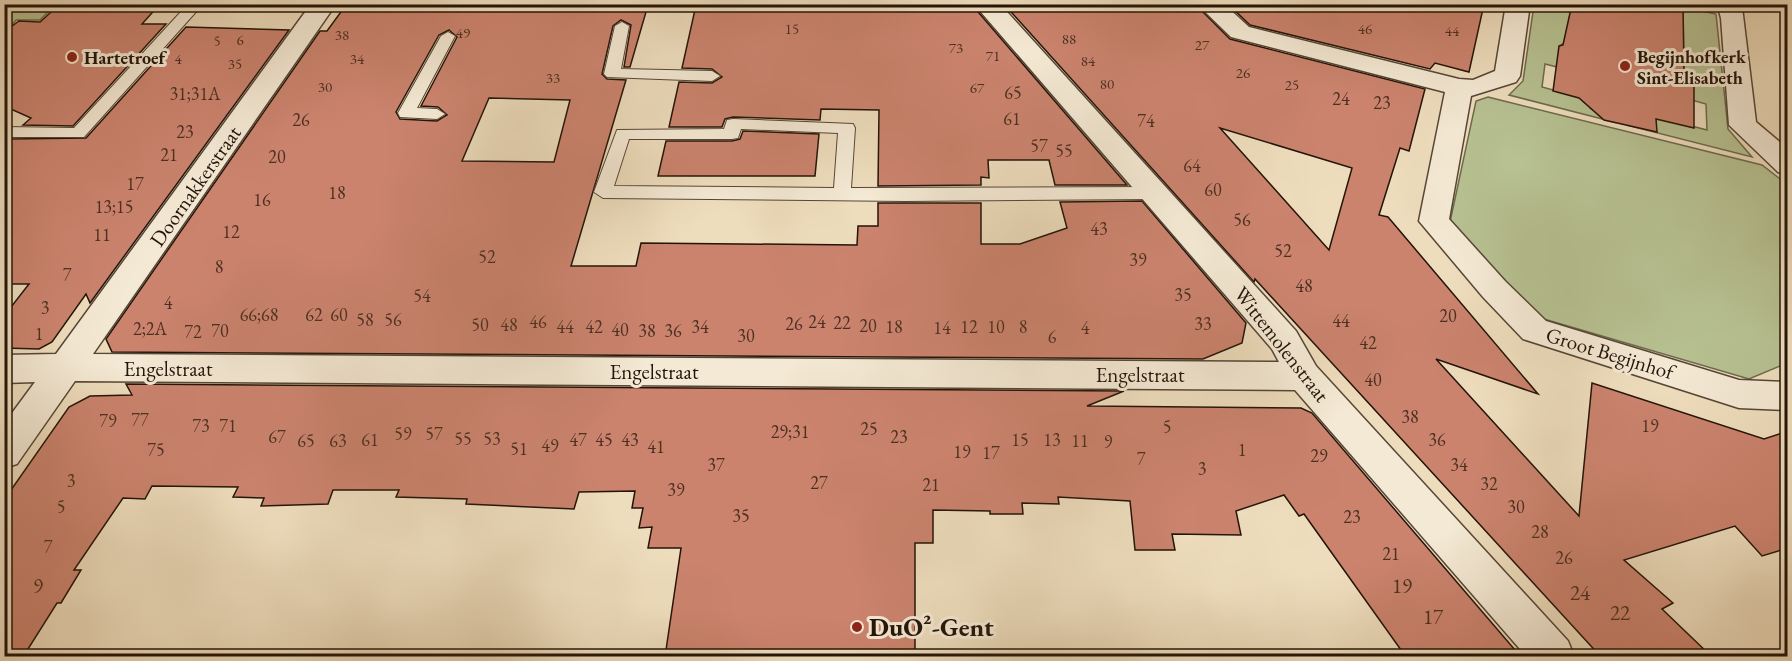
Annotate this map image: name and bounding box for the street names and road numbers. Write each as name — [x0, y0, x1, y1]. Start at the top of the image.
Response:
street label: Doornakkerstraat — [143, 120, 247, 252]
street label: Wittemolenstraat — [1228, 281, 1336, 408]
street label: Groot Begijnhof — [1543, 321, 1679, 386]
street label: Engelstraat — [123, 355, 213, 382]
street label: Engelstraat — [609, 358, 699, 385]
street label: Engelstraat — [1095, 361, 1185, 388]

